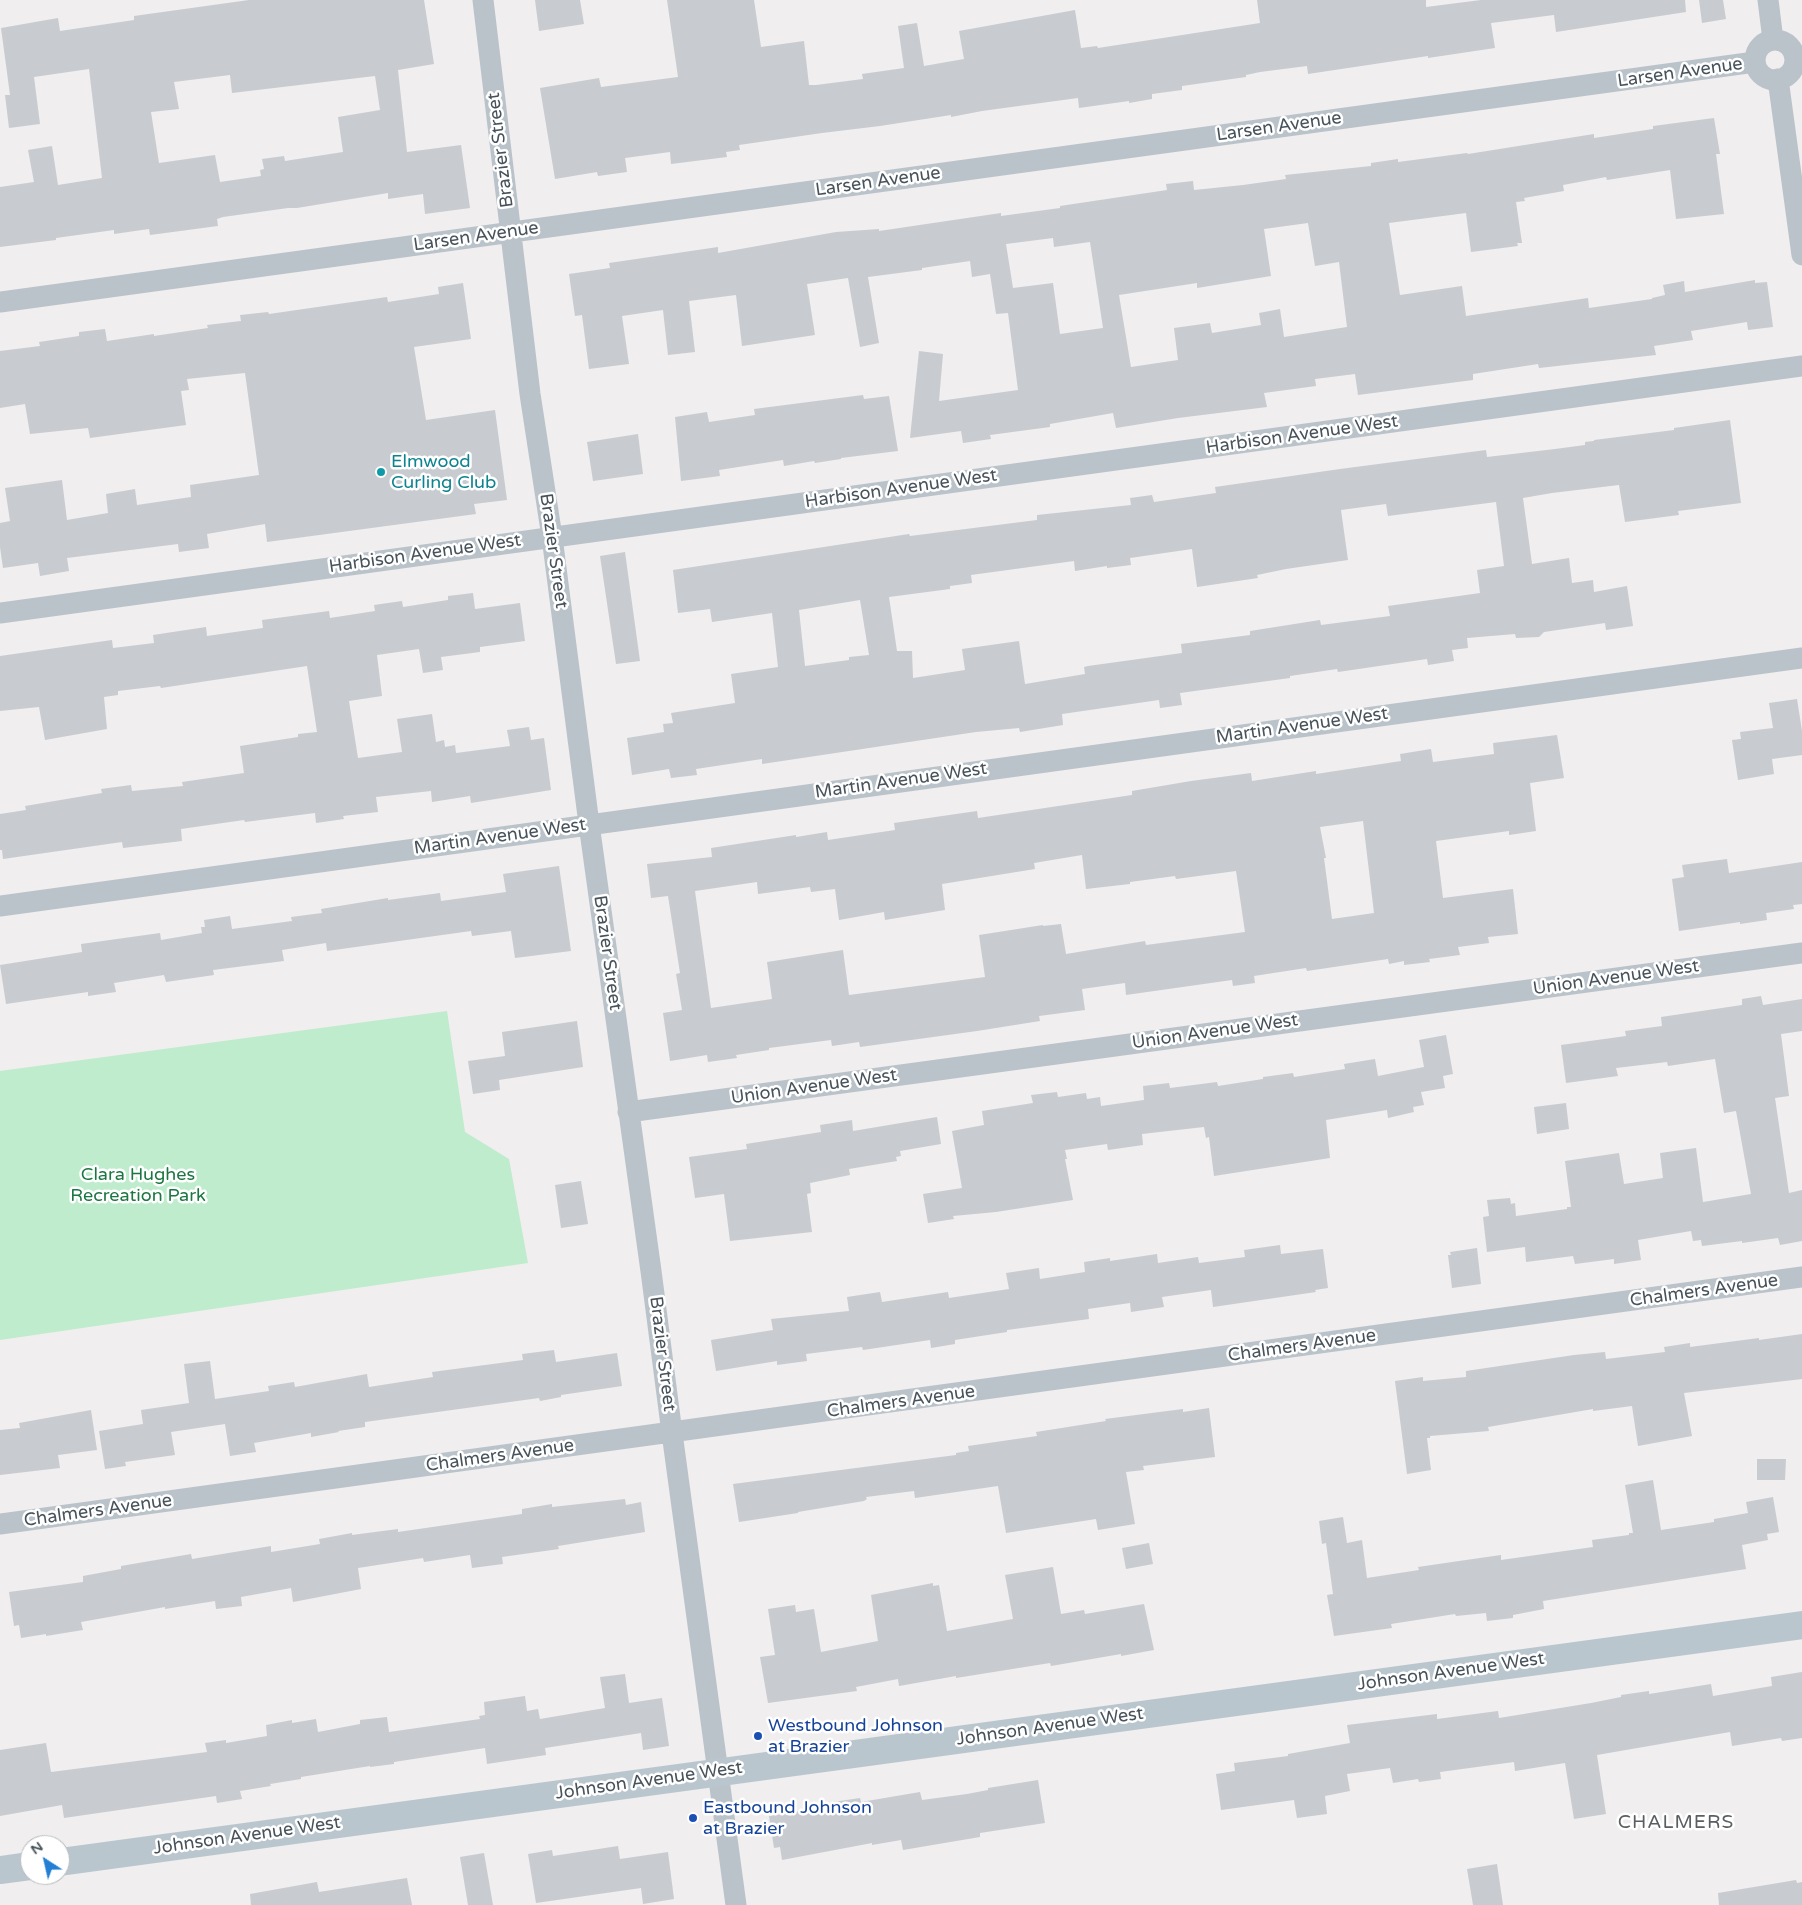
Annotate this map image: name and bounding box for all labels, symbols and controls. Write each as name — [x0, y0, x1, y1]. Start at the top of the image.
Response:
street label: Larsen Avenue — [1616, 54, 1744, 92]
street label: Brazier Street — [483, 91, 519, 209]
street label: Larsen Avenue — [1215, 108, 1343, 146]
street label: Larsen Avenue — [814, 163, 942, 201]
street label: Larsen Avenue — [412, 218, 540, 256]
street label: Harbison Avenue West — [1205, 411, 1399, 459]
place label: Elmwood Curling Club — [391, 451, 496, 494]
street label: Harbison Avenue West — [804, 465, 998, 513]
marker: Elmwood Curling Club — [375, 466, 387, 478]
street label: Brazier Street — [534, 492, 572, 610]
street label: Harbison Avenue West — [328, 530, 522, 578]
street label: Martin Avenue West — [1215, 703, 1389, 749]
street label: Martin Avenue West — [814, 758, 988, 804]
street label: Martin Avenue West — [413, 814, 587, 860]
street label: Brazier Street — [588, 894, 626, 1012]
street label: Union Avenue West — [1532, 956, 1700, 1000]
street label: Union Avenue West — [1131, 1010, 1299, 1054]
street label: Union Avenue West — [730, 1065, 898, 1109]
park label: Clara Hughes Recreation Park — [70, 1164, 206, 1206]
street label: Chalmers Avenue — [1629, 1270, 1779, 1312]
street label: Brazier Street — [644, 1295, 680, 1413]
street label: Chalmers Avenue — [1227, 1325, 1377, 1367]
street label: Chalmers Avenue — [826, 1381, 976, 1423]
street label: Chalmers Avenue — [425, 1435, 575, 1477]
street label: Chalmers Avenue — [23, 1490, 173, 1532]
street label: Johnson Avenue West — [1356, 1648, 1546, 1696]
street label: Johnson Avenue West — [955, 1703, 1145, 1751]
place label: Westbound Johnson at Brazier — [768, 1715, 943, 1758]
marker: Westbound Johnson at Brazier — [752, 1730, 764, 1742]
street label: Johnson Avenue West — [554, 1757, 744, 1805]
place label: Eastbound Johnson at Brazier — [703, 1797, 872, 1840]
street label: Johnson Avenue West — [152, 1812, 342, 1860]
marker: Eastbound Johnson at Brazier — [687, 1812, 699, 1824]
district label: CHALMERS — [1617, 1812, 1735, 1834]
north arrow — [20, 1835, 70, 1885]
text: N — [27, 1838, 46, 1858]

